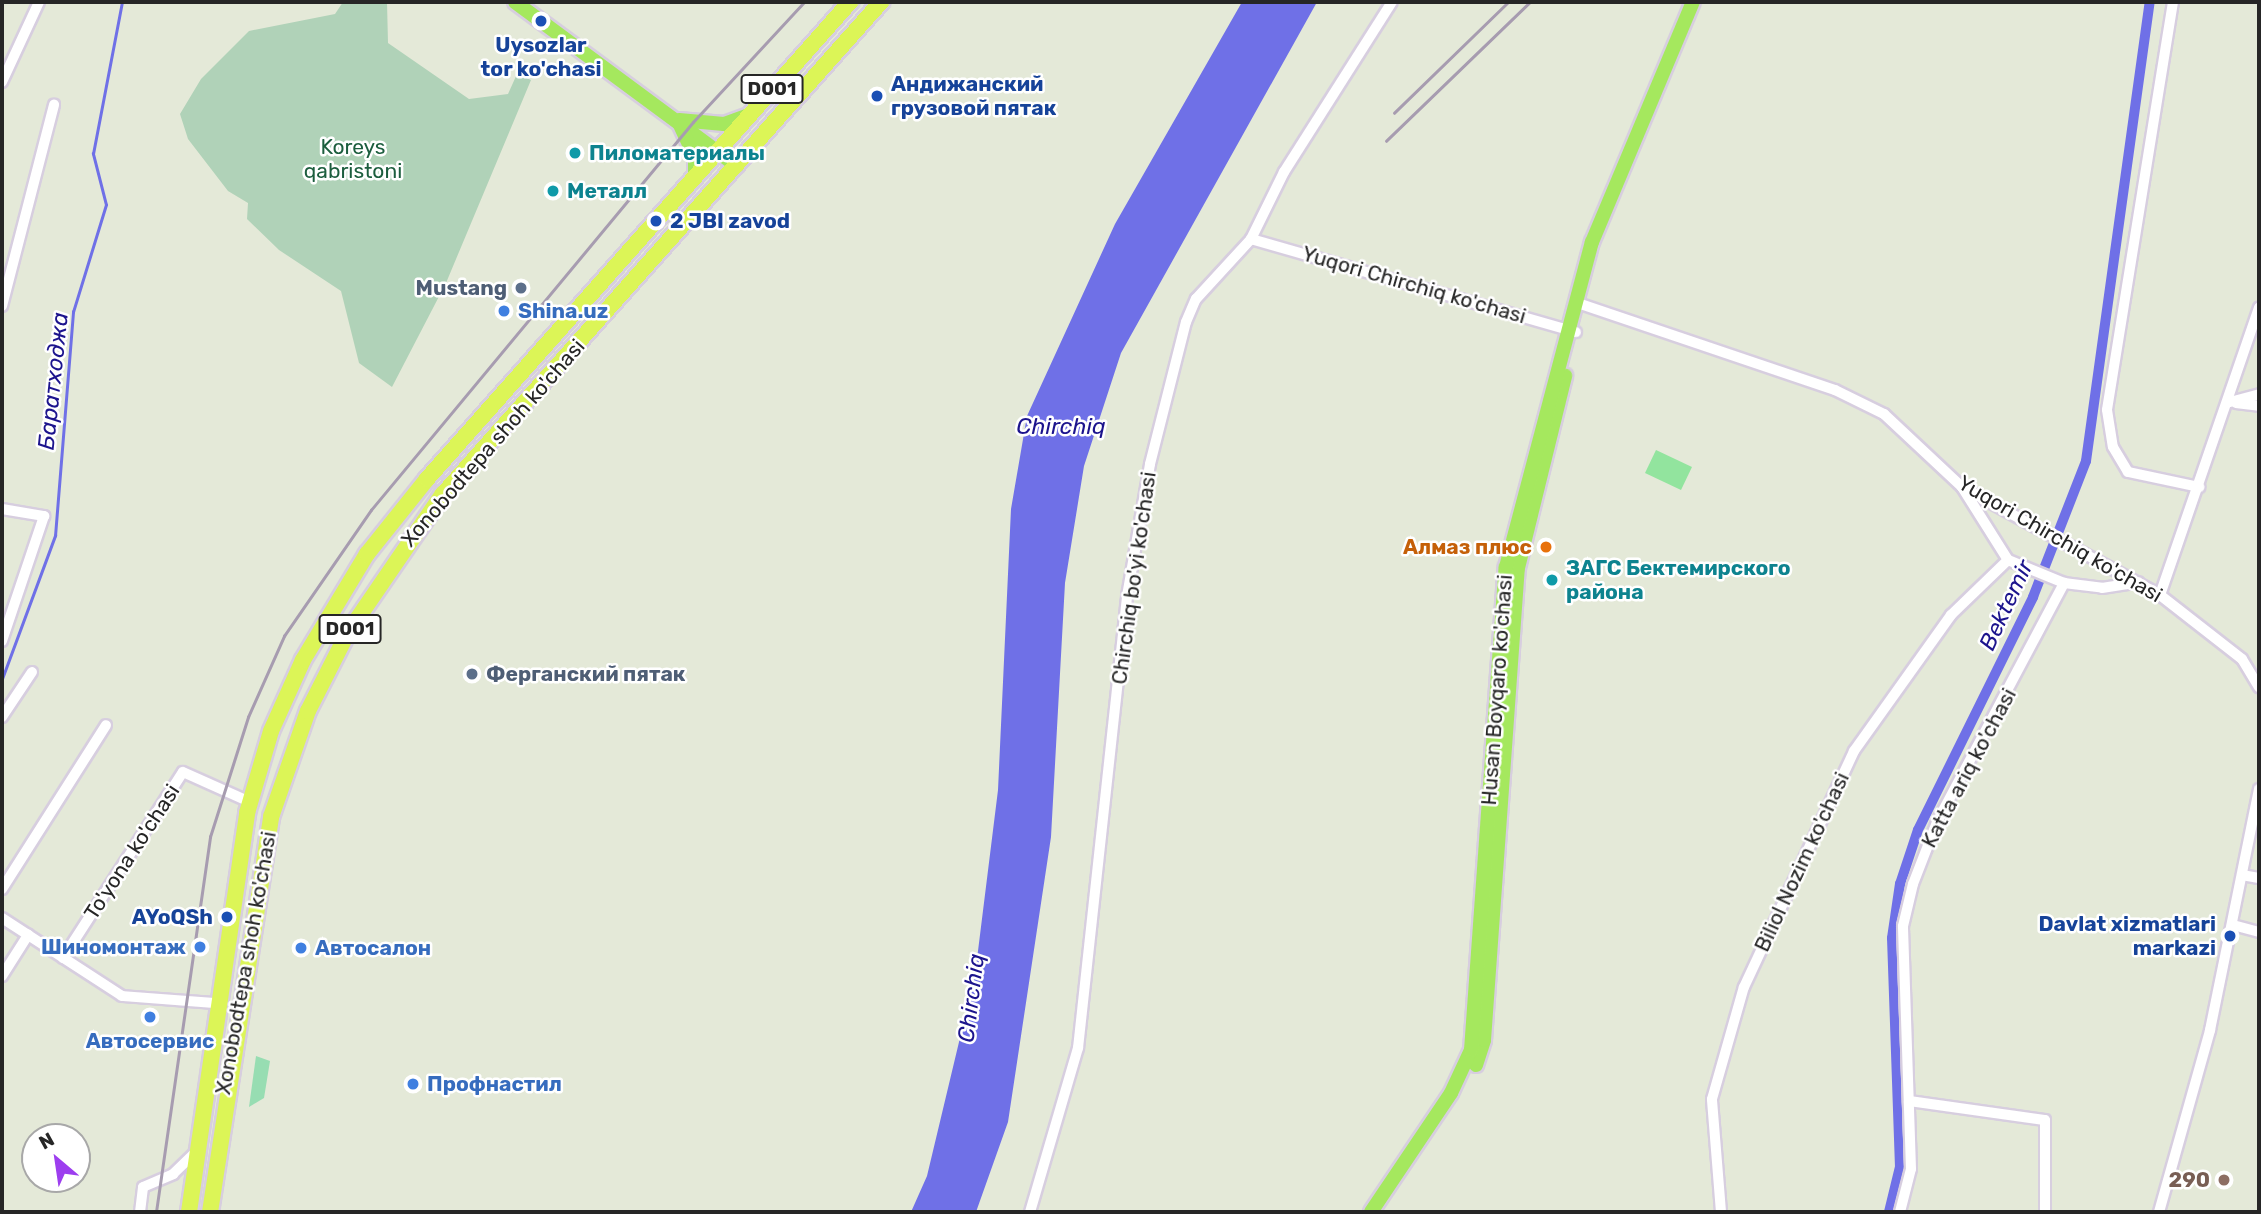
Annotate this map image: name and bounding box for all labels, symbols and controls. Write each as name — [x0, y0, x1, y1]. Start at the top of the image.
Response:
marker: Uysozlar tor ko'chasi — [533, 13, 549, 29]
place label: Uysozlar tor ko'chasi — [480, 32, 602, 82]
place label: Андижанский грузовой пятак — [891, 71, 1056, 121]
road number: D001 — [740, 74, 804, 104]
marker: Андижанский грузовой пятак — [869, 88, 885, 104]
park label: Koreys qabristoni — [304, 134, 402, 184]
place label: Пиломатериалы — [589, 140, 765, 166]
marker: Пиломатериалы — [567, 145, 583, 161]
place label: Металл — [567, 178, 647, 204]
marker: Металл — [545, 183, 561, 199]
place label: 2 JBI zavod — [670, 208, 790, 234]
marker: 2 JBI zavod — [648, 213, 664, 229]
street label: Yuqori Chirchiq ko'chasi — [1299, 241, 1529, 329]
place label: Mustang — [416, 275, 507, 301]
marker: Mustang — [513, 280, 529, 296]
place label: Shina.uz — [518, 298, 608, 324]
marker: Shina.uz — [496, 303, 512, 319]
water label: Баратходжа — [32, 311, 74, 451]
street label: Xonobodtepa shoh ko'chasi — [396, 334, 590, 552]
water label: Chirchiq — [1016, 412, 1106, 440]
street label: Chirchiq bo'yi ko'chasi — [1107, 470, 1161, 686]
street label: Yuqori Chirchiq ko'chasi — [1953, 470, 2167, 608]
place label: Алмаз плюс — [1403, 534, 1532, 560]
marker: Алмаз плюс — [1538, 539, 1554, 555]
place label: ЗАГС Бектемирского района — [1566, 555, 1791, 605]
water label: Bektemir — [1973, 555, 2039, 655]
marker: ЗАГС Бектемирского района — [1544, 572, 1560, 588]
street label: Husan Boyqaro ko'chasi — [1476, 574, 1518, 806]
road number: D001 — [318, 614, 382, 644]
place label: Ферганский пятак — [486, 661, 686, 687]
marker: Ферганский пятак — [464, 666, 480, 682]
street label: Katta ariq ko'chasi — [1916, 684, 2022, 852]
street label: Biliol Nozim ko'chasi — [1749, 768, 1855, 956]
street label: To'yona ko'chasi — [79, 780, 185, 924]
street label: Xonobodtepa shoh ko'chasi — [210, 829, 282, 1097]
place label: AYoQSh — [132, 904, 213, 930]
marker: AYoQSh — [219, 909, 235, 925]
place label: Davlat xizmatlari markazi — [2039, 911, 2216, 961]
marker: Davlat xizmatlari markazi — [2222, 928, 2238, 944]
place label: Шиномонтаж — [41, 934, 186, 960]
place label: Автосалон — [315, 935, 431, 961]
marker: Шиномонтаж — [192, 939, 208, 955]
marker: Автосалон — [293, 940, 309, 956]
water label: Chirchiq — [952, 952, 990, 1044]
marker: Автосервис — [142, 1009, 158, 1025]
place label: Автосервис — [86, 1028, 214, 1054]
place label: Профнастил — [427, 1071, 562, 1097]
marker: Профнастил — [405, 1076, 421, 1092]
north arrow — [21, 1123, 91, 1193]
text: N — [35, 1128, 58, 1154]
place label: 290 — [2169, 1167, 2210, 1193]
marker: 290 — [2216, 1172, 2232, 1188]

